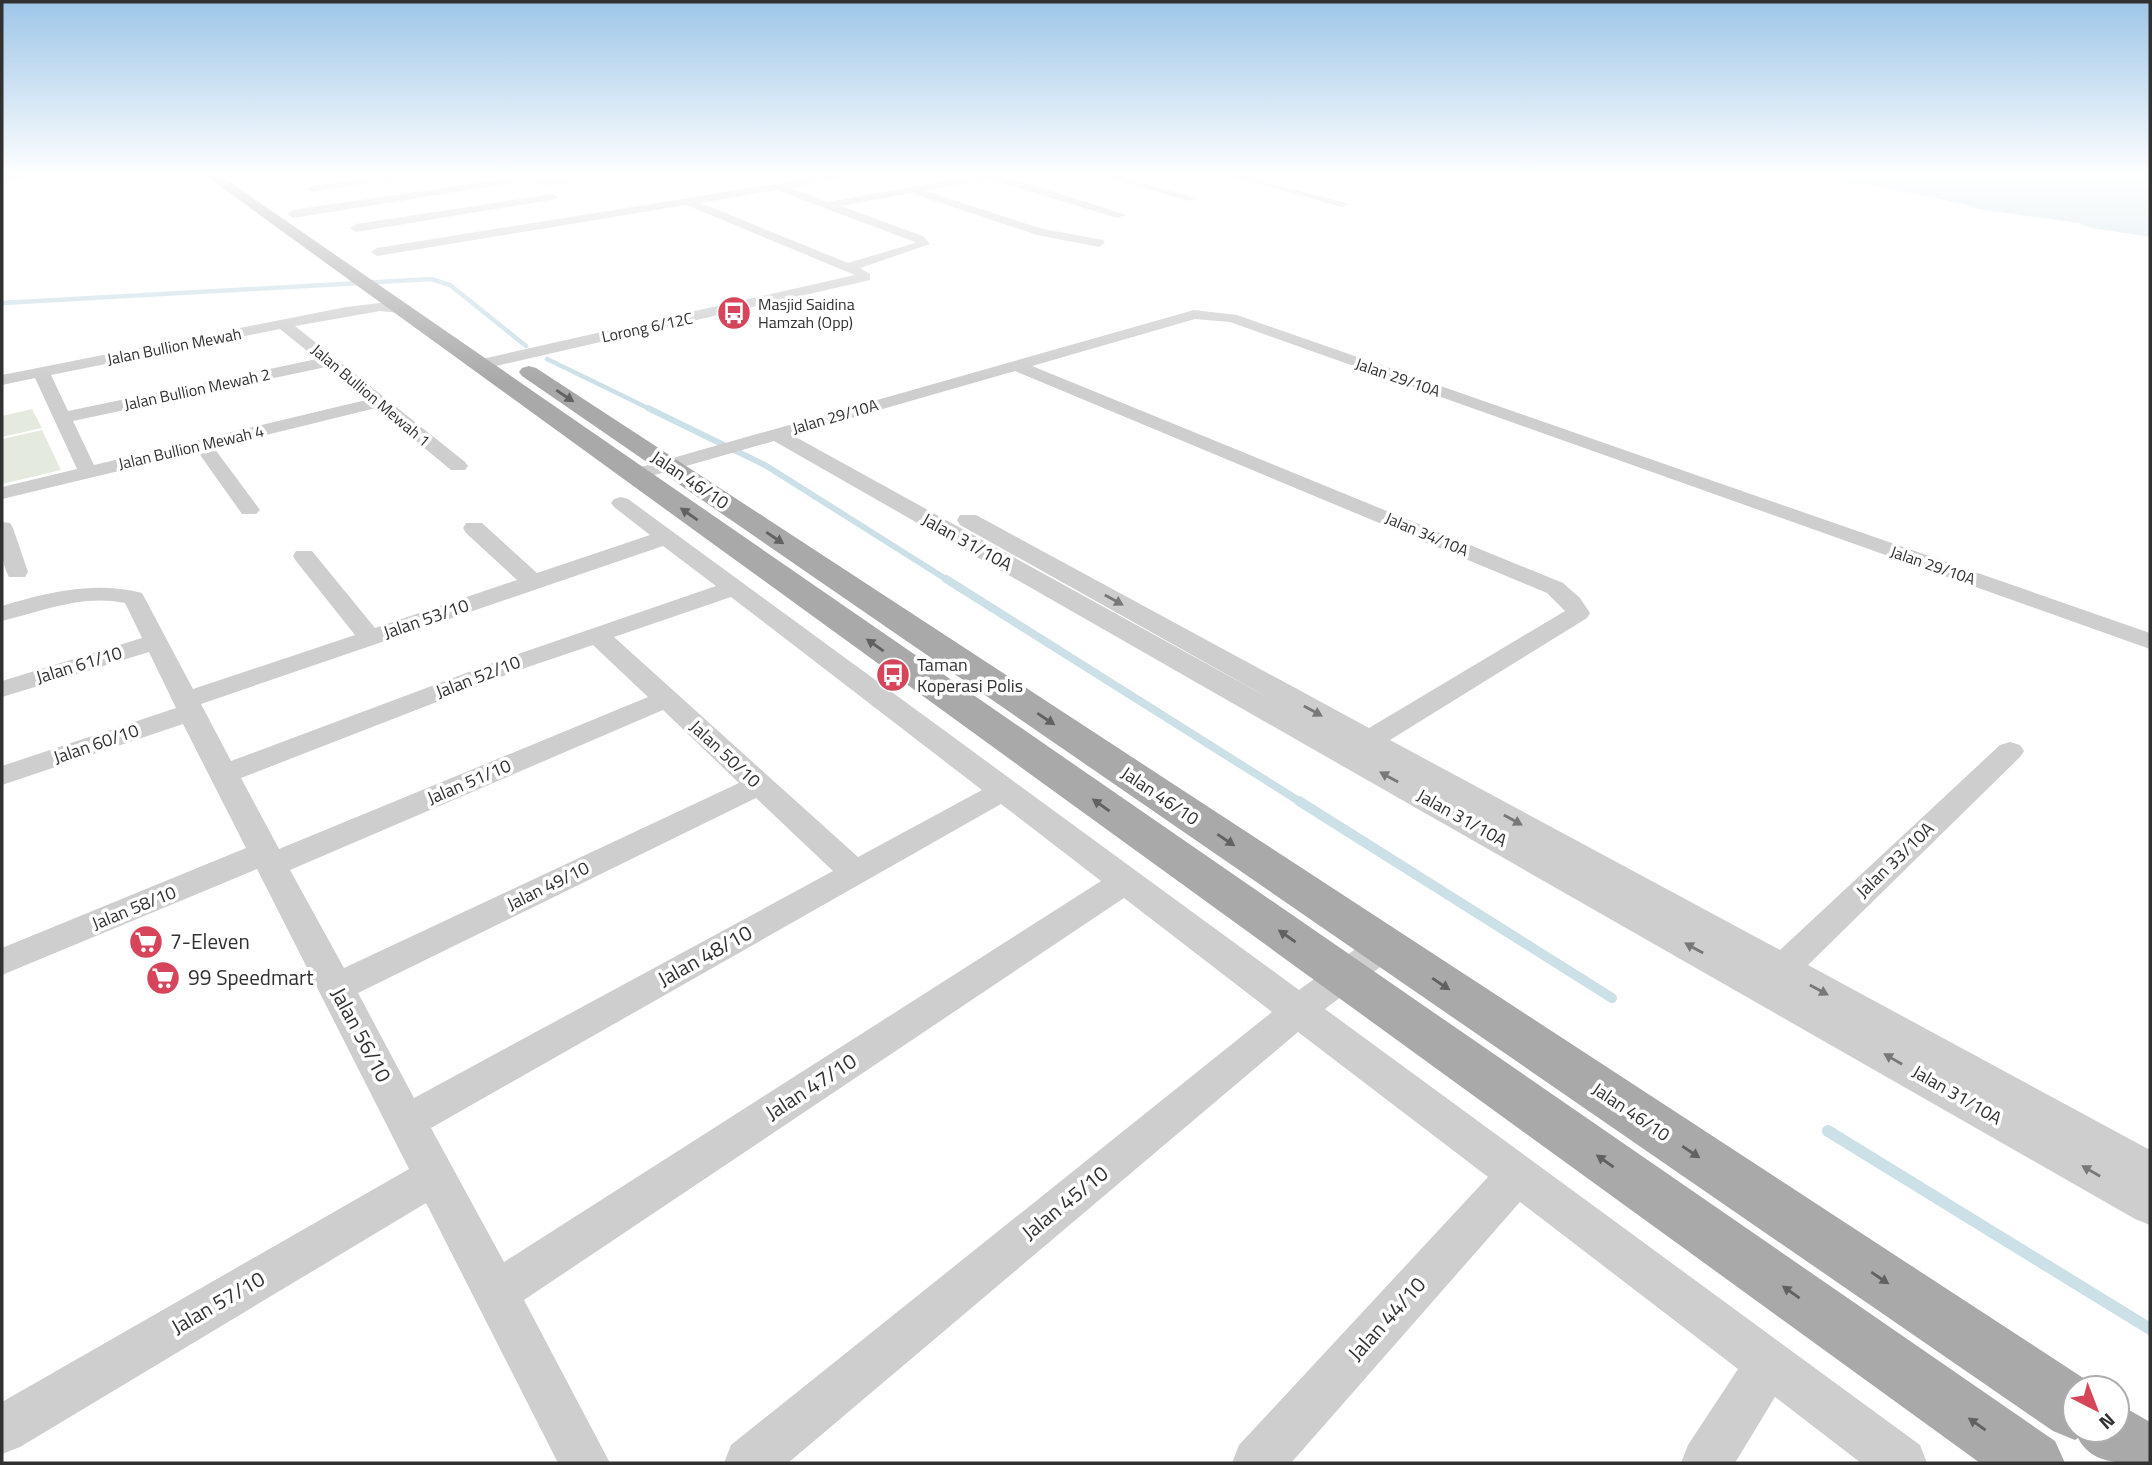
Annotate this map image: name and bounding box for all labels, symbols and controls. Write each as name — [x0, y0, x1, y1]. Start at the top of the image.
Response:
place label: Masjid Saidina Hamzah (Opp) — [758, 292, 855, 334]
bus stop icon: Masjid Saidina Hamzah (Opp) — [715, 294, 753, 332]
street label: Lorong 6/12C — [599, 306, 695, 348]
street label: Jalan Bullion Mewah — [105, 321, 243, 371]
street label: Jalan Bullion Mewah 1 — [306, 338, 436, 452]
street label: Jalan 29/10A — [1352, 351, 1444, 403]
street label: Jalan Bullion Mewah 2 — [122, 362, 272, 416]
one-way arrow — [555, 390, 575, 403]
street label: Jalan 29/10A — [789, 392, 881, 440]
street label: Jalan Bullion Mewah 4 — [116, 419, 266, 475]
street label: Jalan 46/10 — [646, 444, 735, 516]
street label: Jalan 31/10A — [917, 506, 1018, 578]
street label: Jalan 34/10A — [1382, 506, 1473, 563]
one-way arrow — [680, 507, 698, 521]
one-way arrow — [766, 531, 785, 544]
street label: Jalan 29/10A — [1887, 539, 1979, 591]
street label: Jalan 53/10 — [379, 591, 472, 646]
one-way arrow — [1105, 594, 1124, 606]
one-way arrow — [866, 638, 884, 652]
street label: Jalan 61/10 — [32, 639, 125, 690]
street label: Jalan 52/10 — [432, 648, 524, 705]
place label: Taman Koperasi Polis — [917, 651, 1023, 699]
bus stop icon: Taman Koperasi Polis — [874, 656, 912, 694]
one-way arrow — [1304, 705, 1323, 717]
one-way arrow — [1037, 712, 1055, 726]
street label: Jalan 50/10 — [684, 713, 767, 794]
street label: Jalan 60/10 — [49, 716, 142, 771]
street label: Jalan 51/10 — [423, 752, 515, 811]
street label: Jalan 46/10 — [1116, 760, 1205, 832]
one-way arrow — [1379, 771, 1399, 783]
street label: Jalan 31/10A — [1412, 782, 1513, 854]
one-way arrow — [1092, 798, 1110, 812]
one-way arrow — [1503, 814, 1523, 826]
street label: Jalan 33/10A — [1849, 815, 1940, 904]
one-way arrow — [1217, 833, 1235, 847]
street label: Jalan 49/10 — [502, 854, 594, 917]
street label: Jalan 58/10 — [88, 878, 180, 937]
street label: Jalan 48/10 — [651, 916, 758, 994]
supermarket icon: 7-Eleven — [127, 923, 165, 961]
place label: 7-Eleven — [170, 925, 250, 957]
one-way arrow — [1278, 929, 1296, 943]
one-way arrow — [1685, 942, 1704, 954]
supermarket icon: 99 Speedmart — [144, 959, 182, 997]
place label: 99 Speedmart — [188, 961, 314, 993]
one-way arrow — [1432, 977, 1450, 991]
street label: Jalan 56/10 — [323, 981, 400, 1088]
one-way arrow — [1809, 984, 1828, 996]
street label: Jalan 47/10 — [758, 1045, 863, 1128]
one-way arrow — [1883, 1053, 1903, 1065]
street label: Jalan 31/10A — [1907, 1058, 2007, 1131]
street label: Jalan 46/10 — [1587, 1076, 1676, 1148]
one-way arrow — [1682, 1145, 1700, 1159]
one-way arrow — [1596, 1154, 1614, 1168]
street label: Jalan 45/10 — [1014, 1157, 1115, 1247]
one-way arrow — [2081, 1165, 2101, 1177]
street label: Jalan 57/10 — [165, 1262, 270, 1342]
street label: Jalan 44/10 — [1340, 1269, 1433, 1368]
one-way arrow — [1871, 1271, 1889, 1285]
one-way arrow — [1782, 1286, 1800, 1300]
north arrow — [2061, 1374, 2131, 1444]
text: N — [2093, 1407, 2122, 1437]
one-way arrow — [1968, 1417, 1986, 1431]

